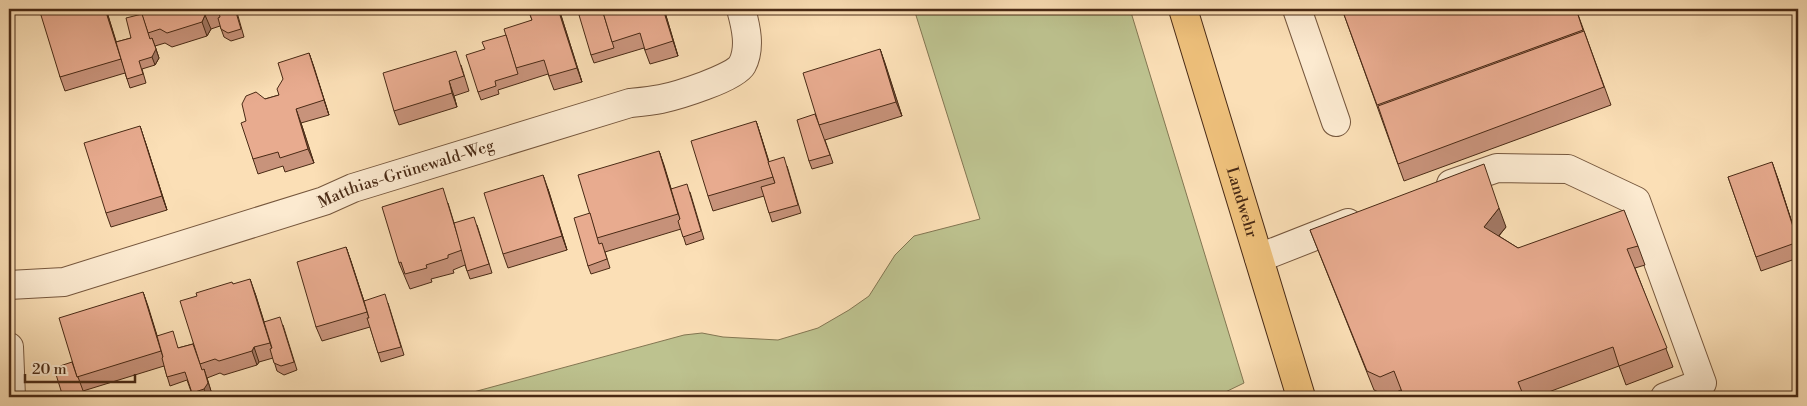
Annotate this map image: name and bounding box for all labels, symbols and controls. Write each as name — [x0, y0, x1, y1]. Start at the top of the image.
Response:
street label: Matthias-Grünewald-Weg — [315, 135, 497, 213]
street label: Landwehr — [1222, 164, 1262, 240]
scale bar — [25, 351, 135, 383]
text: 20 m — [32, 360, 67, 379]

